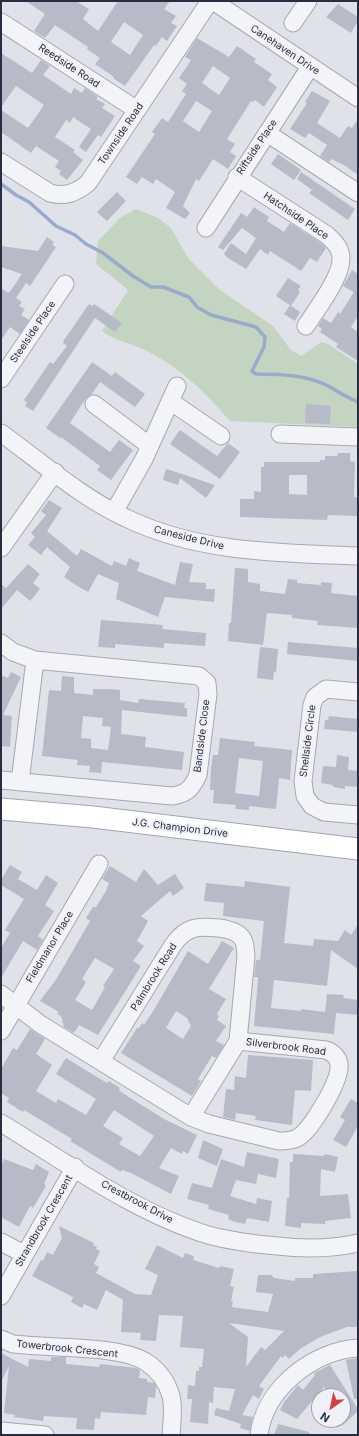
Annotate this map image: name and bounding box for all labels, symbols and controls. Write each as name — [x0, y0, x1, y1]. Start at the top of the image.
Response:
street label: Canehaven Drive — [248, 22, 322, 78]
street label: Reedside Road — [36, 42, 102, 90]
street label: Townside Road — [96, 101, 146, 167]
street label: Riftside Place — [234, 117, 280, 177]
street label: Hatchside Place — [261, 190, 331, 242]
street label: Steelside Place — [8, 299, 58, 365]
street label: Caneside Drive — [153, 523, 225, 553]
street label: Bandside Close — [192, 699, 212, 773]
street label: Shellside Circle — [298, 704, 318, 778]
street label: J.G. Champion Drive — [131, 816, 229, 840]
street label: Fieldmanor Place — [24, 909, 76, 985]
street label: Palmbrook Road — [128, 941, 180, 1013]
street label: Silverbrook Road — [245, 1036, 327, 1058]
street label: Strandbrook Crescent — [13, 1173, 75, 1269]
street label: Crestbrook Drive — [99, 1178, 175, 1226]
street label: Towerbrook Crescent — [16, 1338, 118, 1360]
north arrow — [311, 1388, 351, 1428]
text: N — [318, 1409, 332, 1425]

